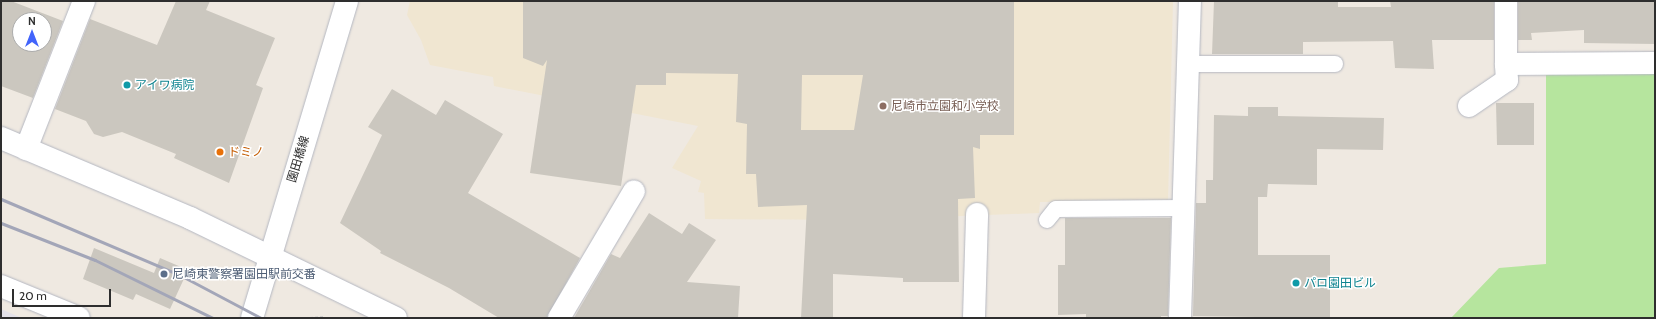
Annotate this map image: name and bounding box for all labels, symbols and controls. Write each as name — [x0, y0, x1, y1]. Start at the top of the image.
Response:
north arrow — [12, 12, 52, 52]
text: N — [28, 14, 36, 28]
place label: アイワ病院 — [135, 78, 195, 92]
marker: アイワ病院 — [122, 80, 132, 90]
place label: 尼崎市立園和小学校 — [891, 99, 999, 113]
marker: 尼崎市立園和小学校 — [878, 101, 888, 111]
street label: 園田橋線 — [284, 134, 312, 184]
place label: ドミノ — [228, 145, 264, 159]
marker: ドミノ — [215, 147, 225, 157]
place label: 尼崎東警察署園田駅前交番 — [172, 267, 316, 281]
marker: 尼崎東警察署園田駅前交番 — [159, 269, 169, 279]
place label: パロ園田ビル — [1304, 276, 1376, 290]
marker: パロ園田ビル — [1291, 278, 1301, 288]
scale bar — [14, 281, 113, 307]
text: 20 m — [19, 288, 47, 303]

